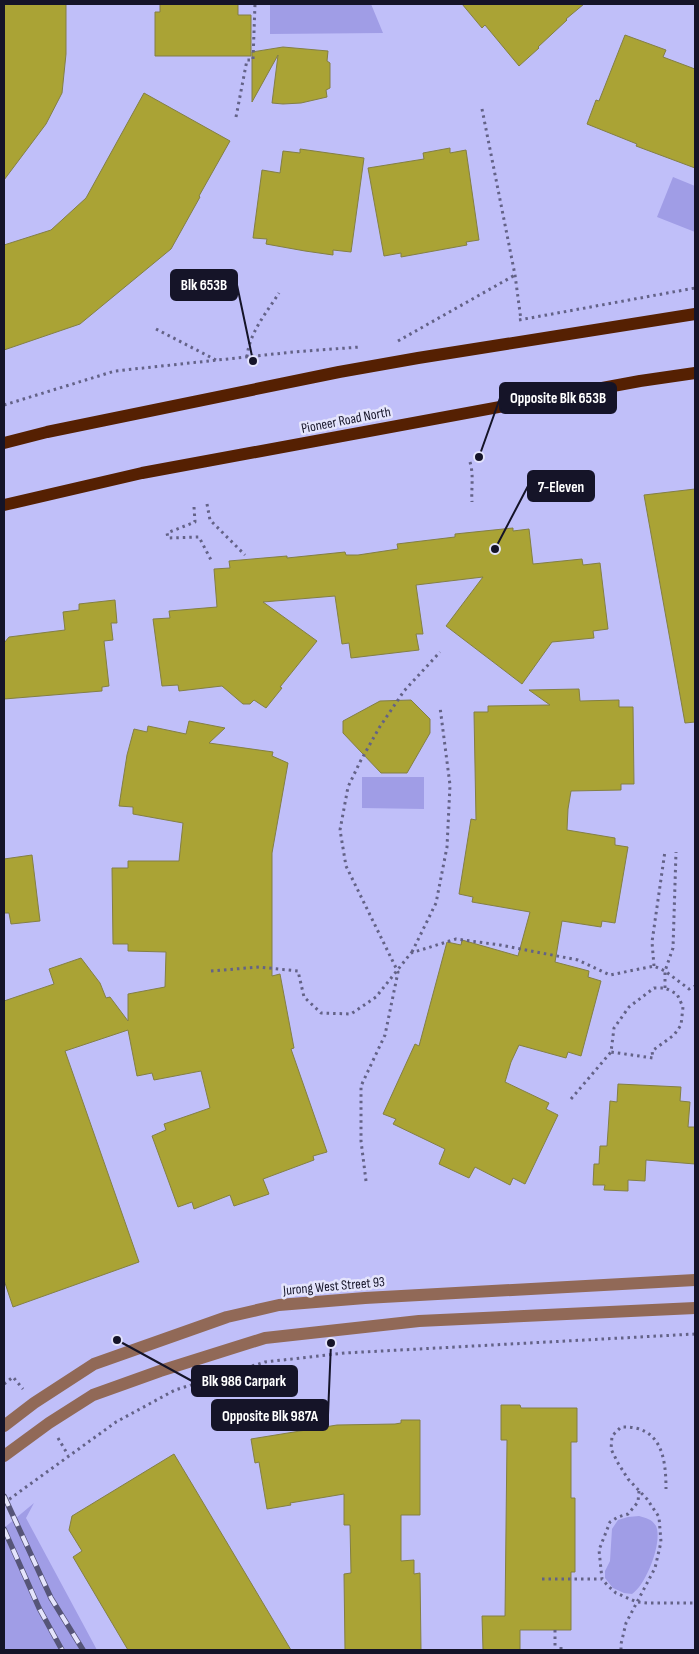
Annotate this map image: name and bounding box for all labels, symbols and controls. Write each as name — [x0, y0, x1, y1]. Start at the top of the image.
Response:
callout: Blk 653B — [171, 270, 237, 300]
text: Blk 653B — [181, 276, 227, 295]
callout: Opposite Blk 653B — [500, 383, 616, 413]
text: Opposite Blk 653B — [510, 389, 606, 408]
street label: Pioneer Road North — [300, 403, 392, 437]
callout: 7-Eleven — [528, 471, 594, 501]
text: 7-Eleven — [538, 478, 584, 497]
street label: Jurong West Street 93 — [281, 1273, 386, 1299]
callout: Blk 986 Carpark — [192, 1366, 297, 1396]
text: Blk 986 Carpark — [202, 1372, 287, 1391]
callout: Opposite Blk 987A — [212, 1400, 328, 1430]
text: Opposite Blk 987A — [222, 1407, 319, 1426]

